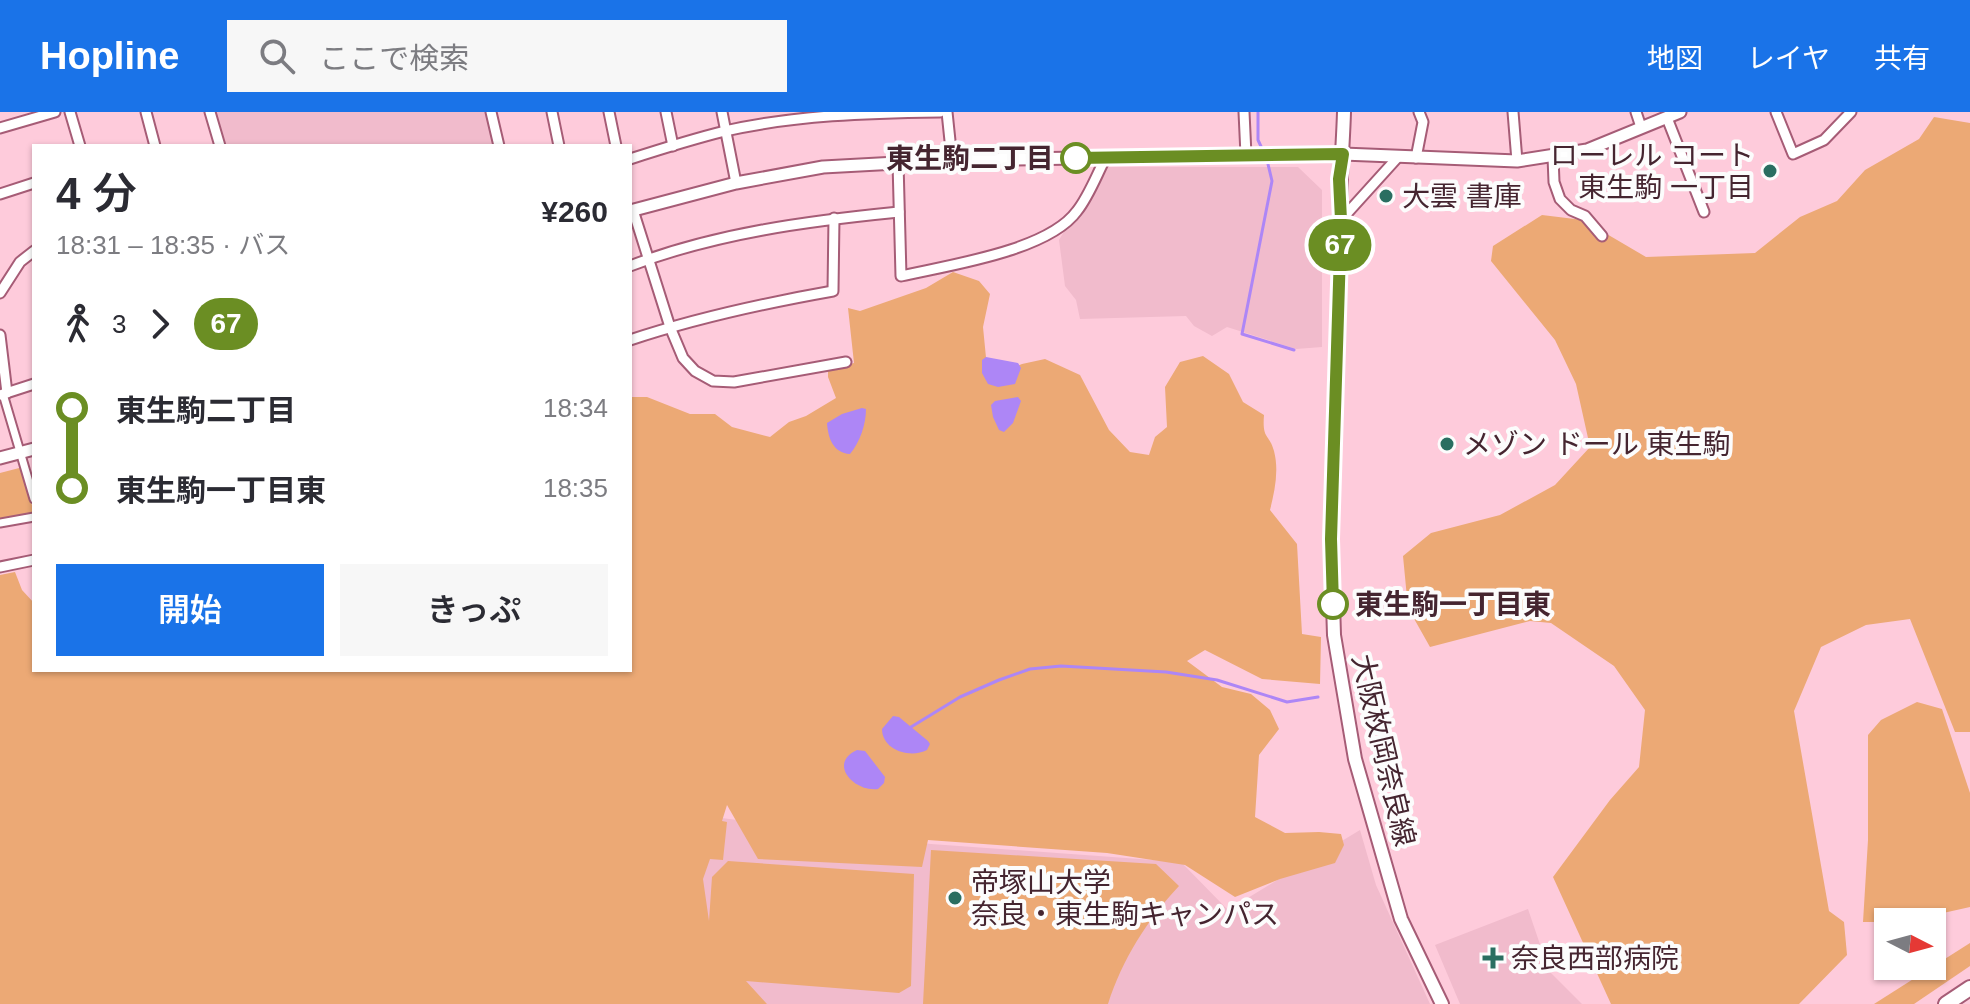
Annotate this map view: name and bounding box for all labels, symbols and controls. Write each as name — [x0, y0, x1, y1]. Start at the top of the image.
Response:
search box — [227, 20, 787, 92]
icon: search — [255, 34, 299, 78]
text: Hopline — [40, 35, 179, 77]
text: ここで検索 — [319, 42, 469, 75]
text: 地図 — [1647, 43, 1703, 74]
text: レイヤ — [1747, 43, 1830, 74]
text: 共有 — [1874, 43, 1930, 74]
place label: ローレル コート 東生駒 一丁目 — [1550, 140, 1754, 203]
place label: 東生駒二丁目 — [886, 143, 1054, 174]
marker: 東生駒二丁目 — [1061, 143, 1091, 173]
marker: ローレル コート 東生駒 一丁目 — [1761, 162, 1779, 180]
text: 4 分 — [56, 169, 137, 218]
place label: 大雲 書庫 — [1402, 181, 1522, 212]
marker: 大雲 書庫 — [1377, 187, 1395, 205]
text: ¥260 — [541, 195, 608, 228]
line badge: 67 — [1304, 219, 1376, 271]
text: 67 — [1324, 229, 1356, 260]
text: 18:31 – 18:35 · バス — [56, 230, 290, 260]
icon: walk — [56, 302, 100, 346]
icon: forward — [138, 302, 182, 346]
text: 67 — [210, 308, 242, 339]
text: 3 — [112, 309, 126, 339]
text: 18:34 — [543, 393, 608, 423]
text: 東生駒二丁目 — [116, 394, 296, 427]
place label: メゾン ドール 東生駒 — [1463, 429, 1731, 460]
marker: メゾン ドール 東生駒 — [1438, 435, 1456, 453]
text: 18:35 — [543, 473, 608, 503]
text: 東生駒一丁目東 — [116, 474, 326, 507]
button: 開始 — [56, 564, 324, 656]
button: きっぷ — [340, 564, 608, 656]
marker: 東生駒一丁目東 — [1318, 589, 1348, 619]
place label: 東生駒一丁目東 — [1355, 589, 1551, 620]
street label: 大阪枚岡奈良線 — [1346, 651, 1421, 849]
place label: 帝塚山大学 奈良・東生駒キャンパス — [971, 867, 1279, 930]
marker: 帝塚山大学 奈良・東生駒キャンパス — [946, 889, 964, 907]
north arrow — [1874, 908, 1946, 980]
map controls — [1874, 908, 1946, 980]
place label: 奈良西部病院 — [1511, 943, 1679, 974]
marker: 奈良西部病院 — [1482, 947, 1504, 969]

